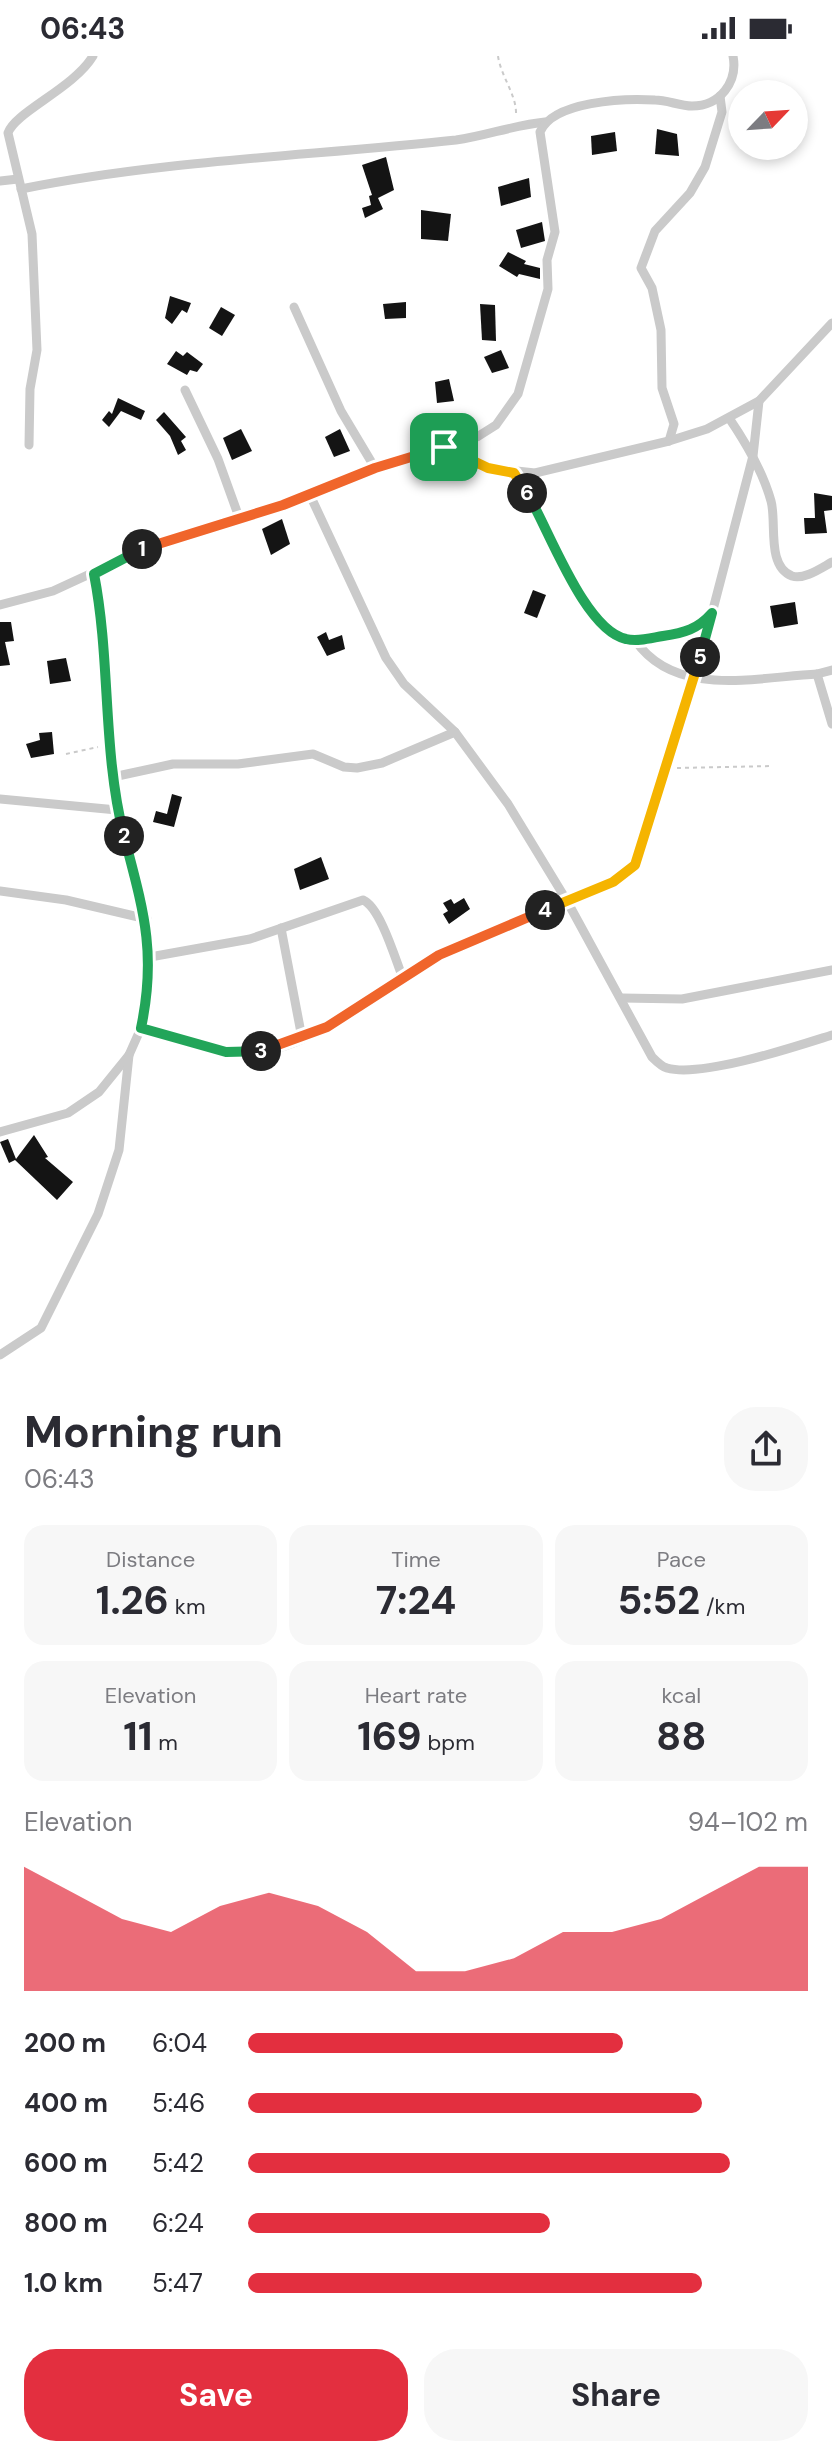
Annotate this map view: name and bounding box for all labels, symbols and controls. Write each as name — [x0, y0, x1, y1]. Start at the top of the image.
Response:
text: 06:43 — [40, 9, 125, 48]
north arrow — [728, 80, 808, 160]
map controls — [728, 80, 808, 160]
pin — [410, 413, 478, 481]
icon: arrive — [422, 425, 466, 469]
pin: 6 — [507, 473, 547, 513]
text: 6 — [520, 478, 534, 507]
pin: 1 — [122, 529, 162, 569]
text: 1 — [138, 534, 146, 563]
pin: 5 — [680, 637, 720, 677]
text: 5 — [693, 642, 707, 671]
pin: 2 — [104, 816, 144, 856]
text: 2 — [118, 821, 130, 850]
pin: 4 — [525, 890, 565, 930]
text: 4 — [538, 895, 552, 924]
pin: 3 — [241, 1031, 281, 1071]
text: 3 — [254, 1036, 268, 1065]
text: Morning run — [24, 1403, 283, 1461]
button: share — [724, 1407, 808, 1491]
text: 06:43 — [24, 1462, 95, 1496]
text: Distance — [106, 1545, 195, 1574]
text: Time — [391, 1545, 441, 1574]
text: Pace — [657, 1545, 706, 1574]
text: 1.26 — [96, 1574, 169, 1626]
text: 7:24 — [376, 1574, 456, 1626]
text: 5:52 — [617, 1574, 700, 1626]
text: km — [169, 1592, 205, 1621]
text: /km — [700, 1592, 745, 1621]
text: Elevation — [105, 1681, 197, 1710]
text: Heart rate — [365, 1681, 467, 1710]
text: kcal — [661, 1681, 701, 1710]
text: 11 — [123, 1710, 152, 1762]
text: 169 — [357, 1710, 422, 1762]
text: 88 — [656, 1710, 707, 1762]
text: m — [152, 1728, 178, 1757]
text: bpm — [422, 1728, 475, 1757]
text: Elevation — [24, 1805, 132, 1839]
text: 94–102 m — [688, 1805, 808, 1839]
text: 200 m — [24, 2026, 106, 2060]
text: 6:04 — [152, 2026, 207, 2060]
text: 400 m — [24, 2086, 108, 2120]
text: 5:46 — [152, 2086, 205, 2120]
text: 600 m — [24, 2146, 108, 2180]
text: 5:42 — [152, 2146, 204, 2180]
text: 800 m — [24, 2206, 108, 2240]
text: 6:24 — [152, 2206, 204, 2240]
text: 1.0 km — [24, 2266, 103, 2300]
text: 5:47 — [152, 2266, 203, 2300]
button: Save — [24, 2349, 408, 2441]
button: Share — [424, 2349, 808, 2441]

